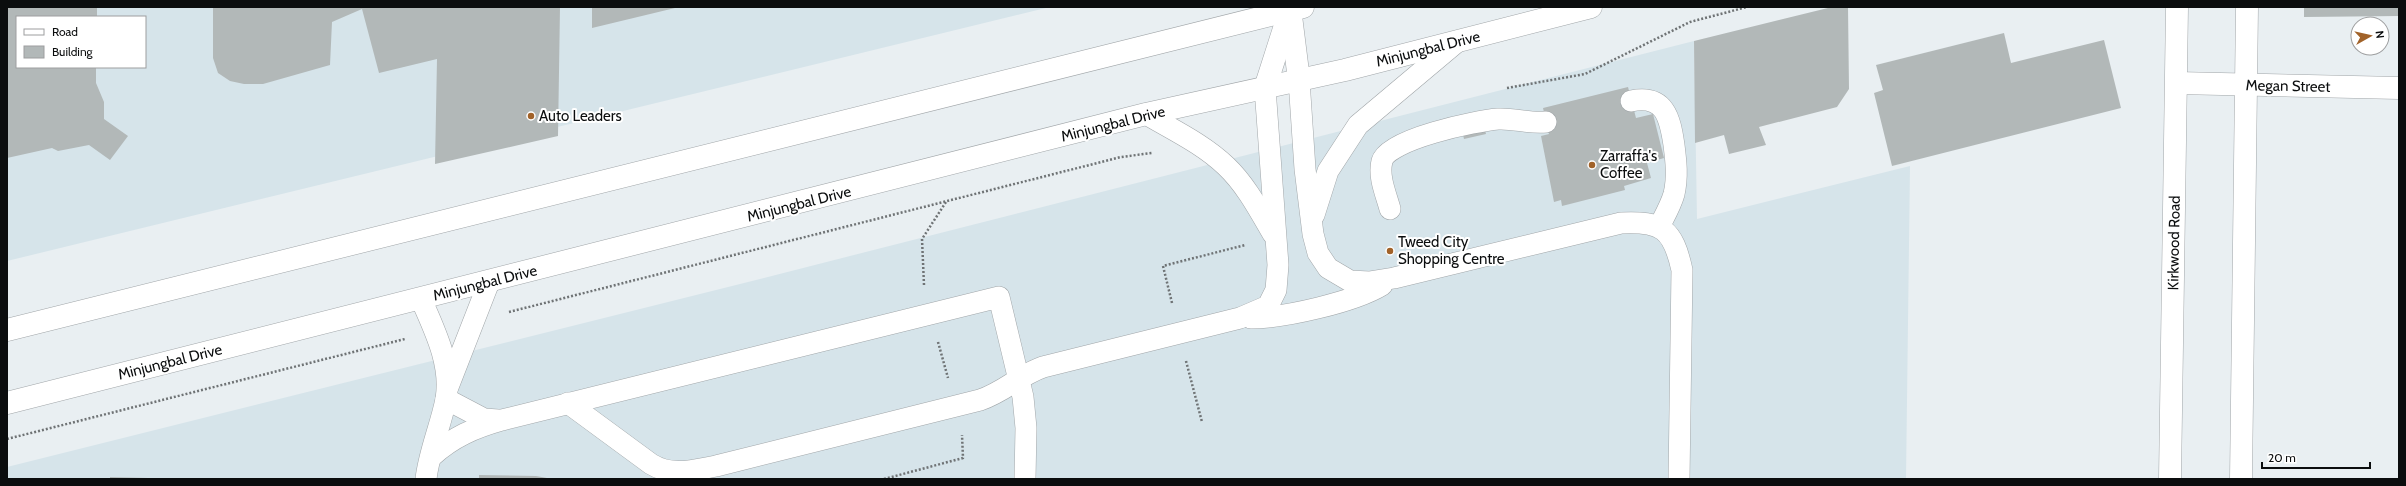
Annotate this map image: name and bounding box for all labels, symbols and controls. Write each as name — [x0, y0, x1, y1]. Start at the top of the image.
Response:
legend — [16, 16, 146, 68]
north arrow — [2350, 16, 2390, 56]
text: Road — [52, 24, 78, 39]
street label: Minjungbal Drive — [1374, 27, 1482, 71]
text: N — [2372, 30, 2387, 39]
text: Building — [52, 44, 94, 59]
street label: Megan Street — [2246, 76, 2330, 96]
street label: Minjungbal Drive — [1059, 102, 1167, 146]
place label: Auto Leaders — [539, 107, 622, 125]
marker: Auto Leaders — [526, 111, 536, 121]
place label: Zarraffa's Coffee — [1600, 147, 1657, 182]
marker: Zarraffa's Coffee — [1587, 160, 1597, 170]
street label: Minjungbal Drive — [745, 182, 853, 226]
street label: Kirkwood Road — [2164, 195, 2184, 291]
place label: Tweed City Shopping Centre — [1398, 233, 1505, 268]
marker: Tweed City Shopping Centre — [1385, 246, 1395, 256]
street label: Minjungbal Drive — [431, 261, 539, 305]
street label: Minjungbal Drive — [116, 340, 224, 384]
scale bar — [2262, 444, 2370, 470]
text: 20 m — [2268, 450, 2296, 465]

